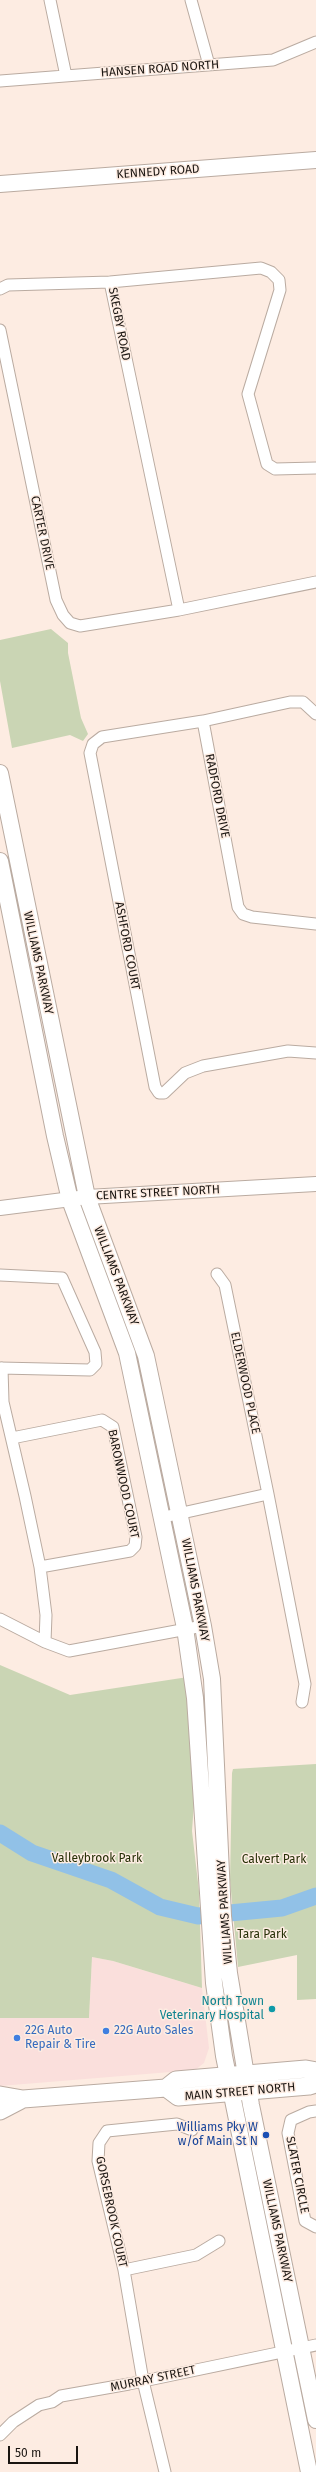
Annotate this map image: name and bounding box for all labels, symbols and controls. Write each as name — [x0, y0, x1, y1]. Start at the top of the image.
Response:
street label: HANSEN ROAD NORTH — [100, 58, 220, 80]
street label: KENNEDY ROAD — [116, 162, 200, 182]
street label: SKEGBY ROAD — [105, 286, 133, 362]
street label: CARTER DRIVE — [27, 495, 57, 571]
street label: RADFORD DRIVE — [202, 753, 232, 839]
street label: ASHFORD COURT — [111, 901, 143, 991]
street label: WILLIAMS PARKWAY — [20, 910, 56, 1016]
street label: CENTRE STREET NORTH — [96, 1183, 220, 1203]
street label: WILLIAMS PARKWAY — [90, 1224, 142, 1328]
street label: ELDERWOOD PLACE — [227, 1331, 263, 1435]
street label: BARONWOOD COURT — [104, 1428, 142, 1540]
street label: WILLIAMS PARKWAY — [178, 1537, 212, 1643]
park label: Valleybrook Park — [52, 1852, 142, 1866]
park label: Calvert Park — [242, 1853, 306, 1867]
street label: WILLIAMS PARKWAY — [214, 1859, 236, 1965]
park label: Tara Park — [237, 1928, 287, 1942]
place label: North Town Veterinary Hospital — [160, 1995, 264, 2023]
marker: North Town Veterinary Hospital — [267, 2004, 277, 2014]
place label: 22G Auto Repair & Tire — [25, 2024, 96, 2052]
place label: 22G Auto Sales — [114, 2024, 193, 2038]
marker: 22G Auto Sales — [101, 2026, 111, 2036]
marker: 22G Auto Repair & Tire — [12, 2033, 22, 2043]
street label: MAIN STREET NORTH — [184, 2080, 296, 2104]
place label: Williams Pky W w/of Main St N — [177, 2121, 258, 2149]
marker: Williams Pky W w/of Main St N — [261, 2130, 271, 2140]
street label: SLATER CIRCLE — [282, 2135, 312, 2215]
street label: GORSEBROOK COURT — [92, 2155, 130, 2269]
street label: WILLIAMS PARKWAY — [259, 2178, 295, 2284]
street label: MURRAY STREET — [109, 2363, 197, 2395]
scale bar — [10, 2438, 80, 2464]
text: 50 m — [15, 2446, 41, 2460]

